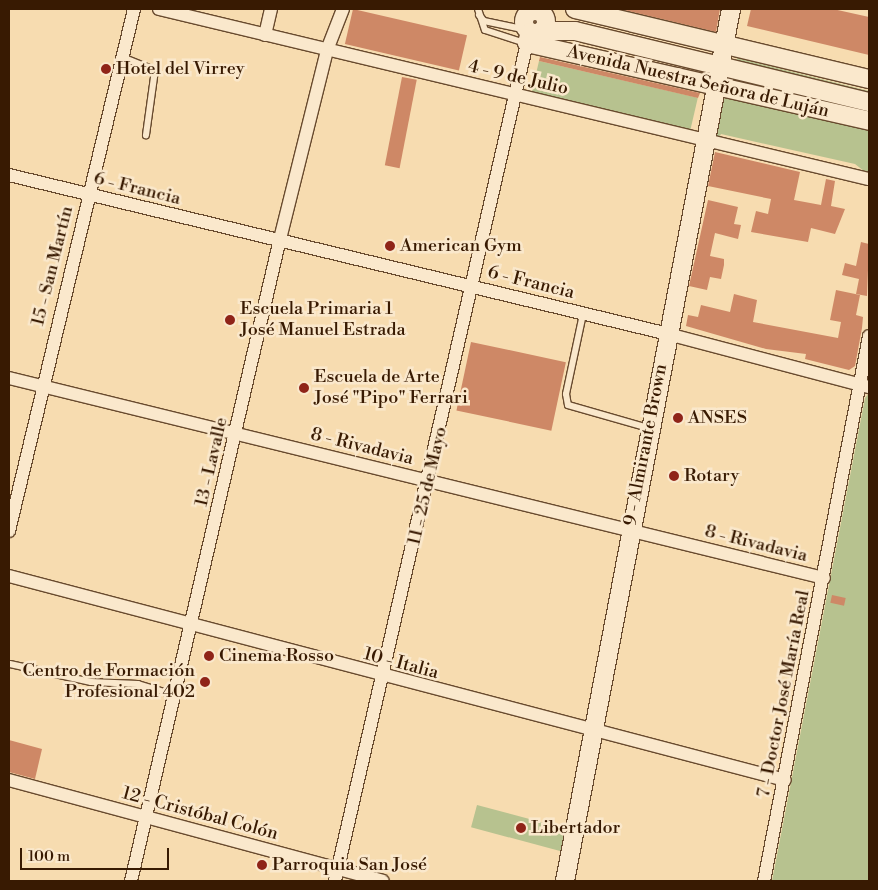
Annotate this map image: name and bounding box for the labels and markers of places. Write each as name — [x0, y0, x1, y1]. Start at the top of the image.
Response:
place label: Hotel del Virrey — [116, 58, 244, 80]
marker: Hotel del Virrey — [100, 63, 112, 75]
place label: American Gym — [400, 235, 522, 257]
marker: American Gym — [384, 240, 396, 252]
place label: Escuela Primaria 1 José Manuel Estrada — [240, 299, 406, 342]
marker: Escuela Primaria 1 José Manuel Estrada — [224, 314, 236, 326]
place label: Escuela de Arte José "Pipo" Ferrari — [314, 367, 468, 409]
marker: Escuela de Arte José "Pipo" Ferrari — [298, 382, 310, 394]
place label: ANSES — [688, 407, 747, 429]
marker: ANSES — [672, 412, 684, 424]
place label: Rotary — [684, 465, 739, 487]
marker: Rotary — [668, 470, 680, 482]
place label: Cinema Rosso — [219, 645, 334, 667]
marker: Cinema Rosso — [203, 650, 215, 662]
place label: Centro de Formación Profesional 402 — [22, 661, 195, 704]
marker: Centro de Formación Profesional 402 — [199, 676, 211, 688]
place label: Libertador — [531, 817, 620, 839]
marker: Libertador — [515, 822, 527, 834]
place label: Parroquia San José — [272, 854, 427, 876]
marker: Parroquia San José — [256, 859, 268, 871]

